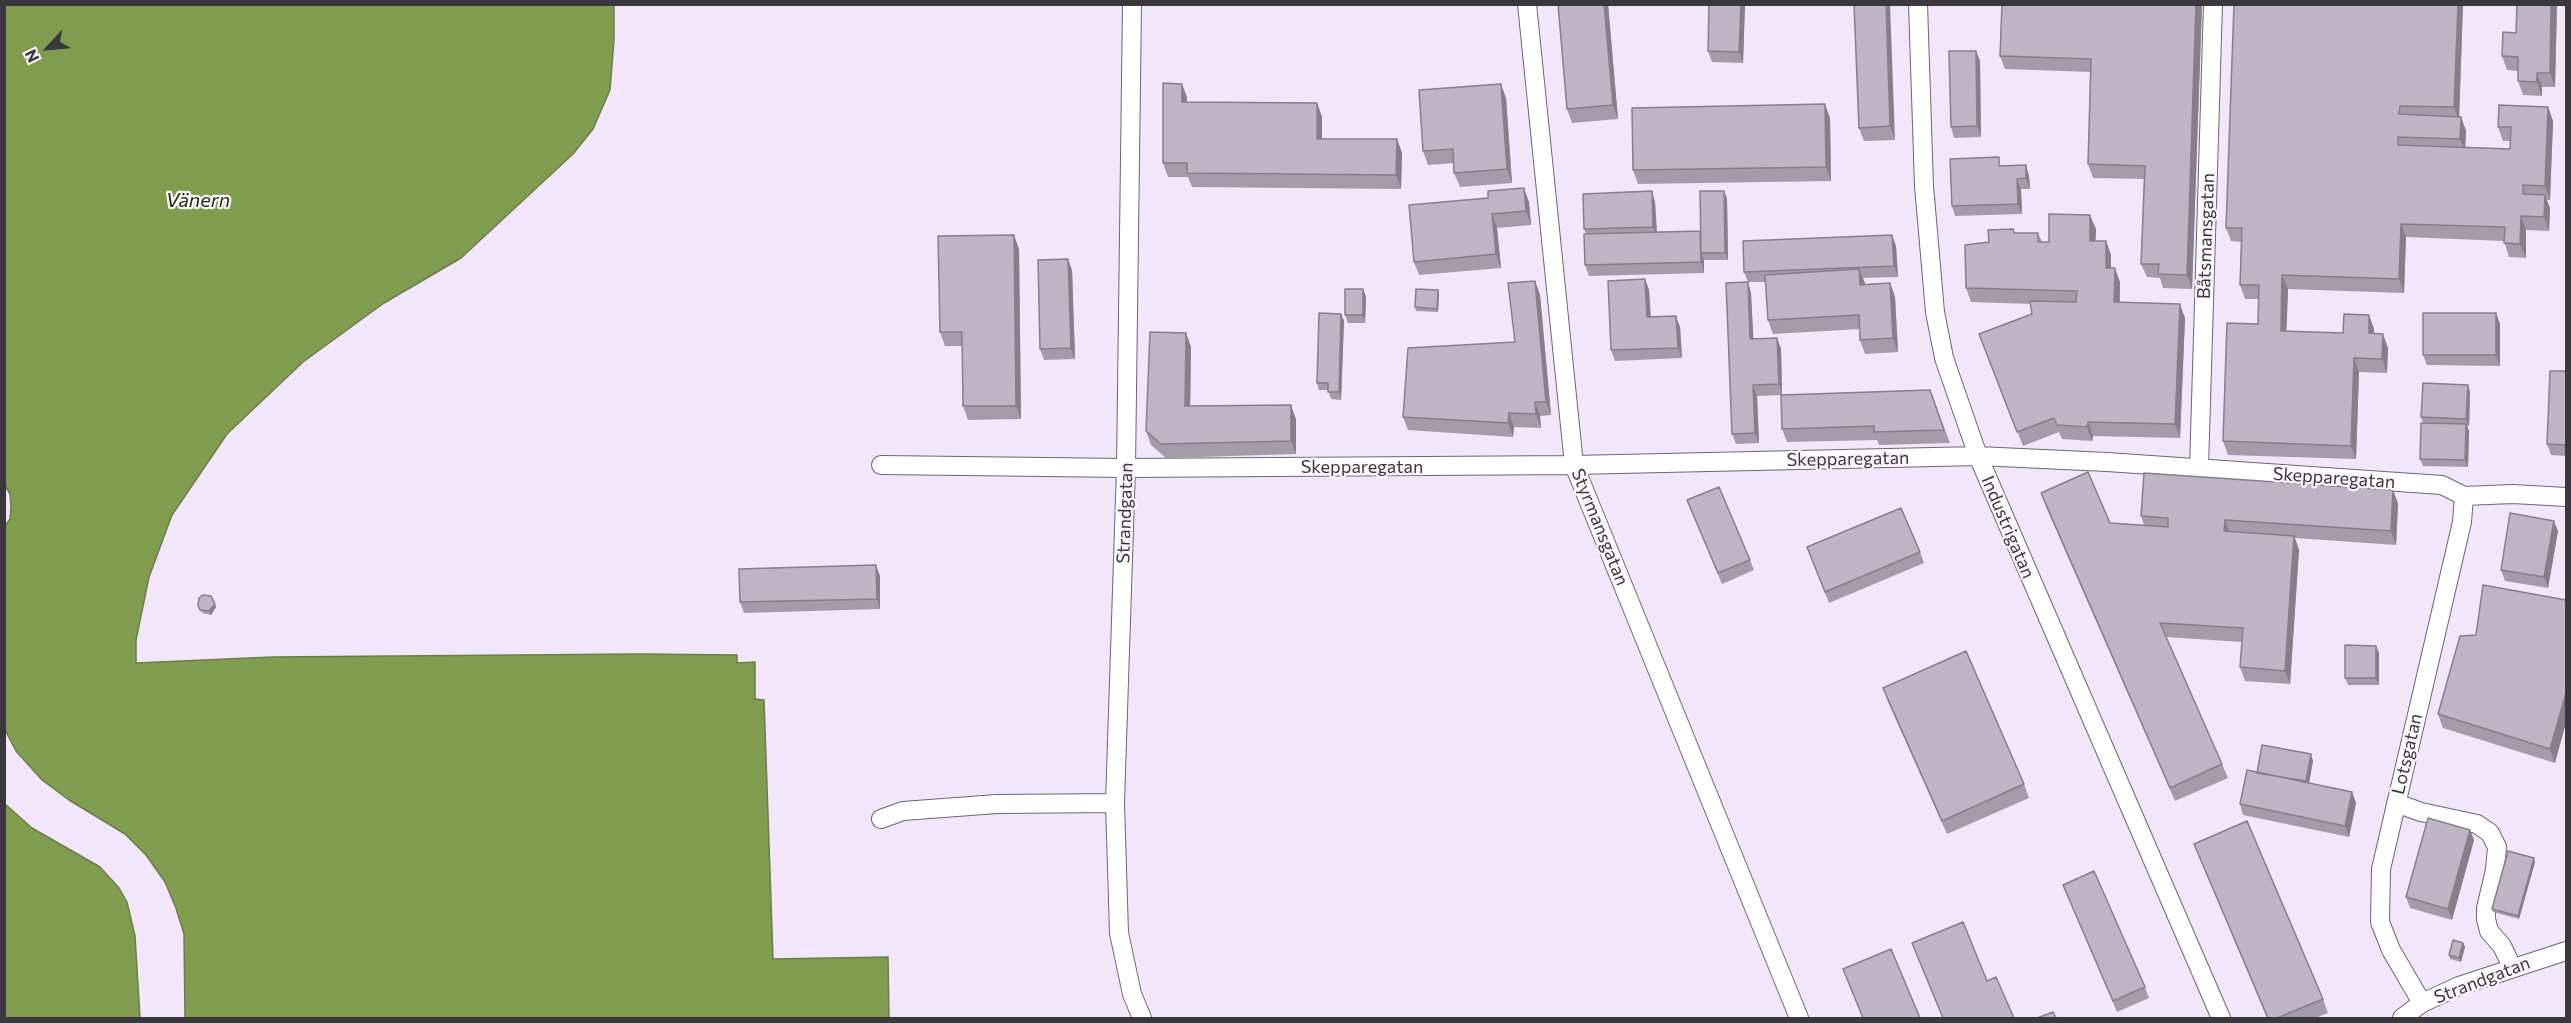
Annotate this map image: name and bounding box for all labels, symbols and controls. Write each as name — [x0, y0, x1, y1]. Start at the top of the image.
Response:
north arrow — [18, 18, 78, 78]
text: N — [20, 47, 43, 66]
street label: Båtsmansgatan — [2193, 173, 2219, 299]
water label: Vänern — [166, 188, 230, 212]
street label: Skepparegatan — [1787, 447, 1909, 471]
street label: Skepparegatan — [1301, 456, 1423, 478]
street label: Strandgatan — [1112, 462, 1138, 564]
street label: Skepparegatan — [2272, 463, 2396, 493]
street label: Styrmansgatan — [1567, 465, 1633, 589]
street label: Industrigatan — [1977, 472, 2039, 582]
street label: Lotsgatan — [2387, 711, 2427, 797]
street label: Strandgatan — [2431, 952, 2533, 1008]

